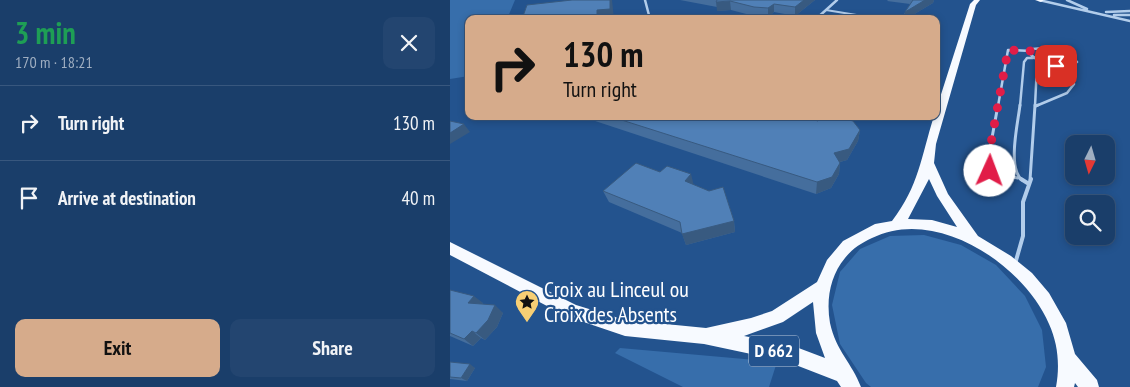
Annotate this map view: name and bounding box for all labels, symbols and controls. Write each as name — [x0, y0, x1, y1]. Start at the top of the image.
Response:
text: 3 min — [15, 13, 76, 52]
button: close — [383, 17, 435, 69]
text: 130 m — [563, 31, 644, 77]
icon: right — [480, 35, 545, 100]
pin — [1035, 45, 1077, 87]
text: 170 m · 18:21 — [15, 52, 93, 72]
icon: arrive — [1042, 52, 1070, 80]
text: Turn right — [563, 75, 637, 103]
icon: right — [15, 109, 43, 137]
text: Turn right — [58, 111, 124, 135]
text: 130 m — [393, 111, 435, 135]
north arrow — [1065, 135, 1115, 185]
map controls — [1065, 135, 1115, 245]
position arrow — [963, 144, 1015, 196]
icon: arrive — [15, 184, 43, 212]
text: Arrive at destination — [58, 186, 196, 210]
text: 40 m — [402, 186, 435, 210]
button: search — [1065, 195, 1115, 245]
place label: Croix au Linceul ou Croix des Absents — [544, 275, 689, 328]
place icon: Croix au Linceul ou Croix des Absents — [514, 289, 540, 323]
button: Exit — [15, 319, 220, 377]
button: Share — [230, 319, 435, 377]
road number: D 662 — [749, 336, 799, 366]

